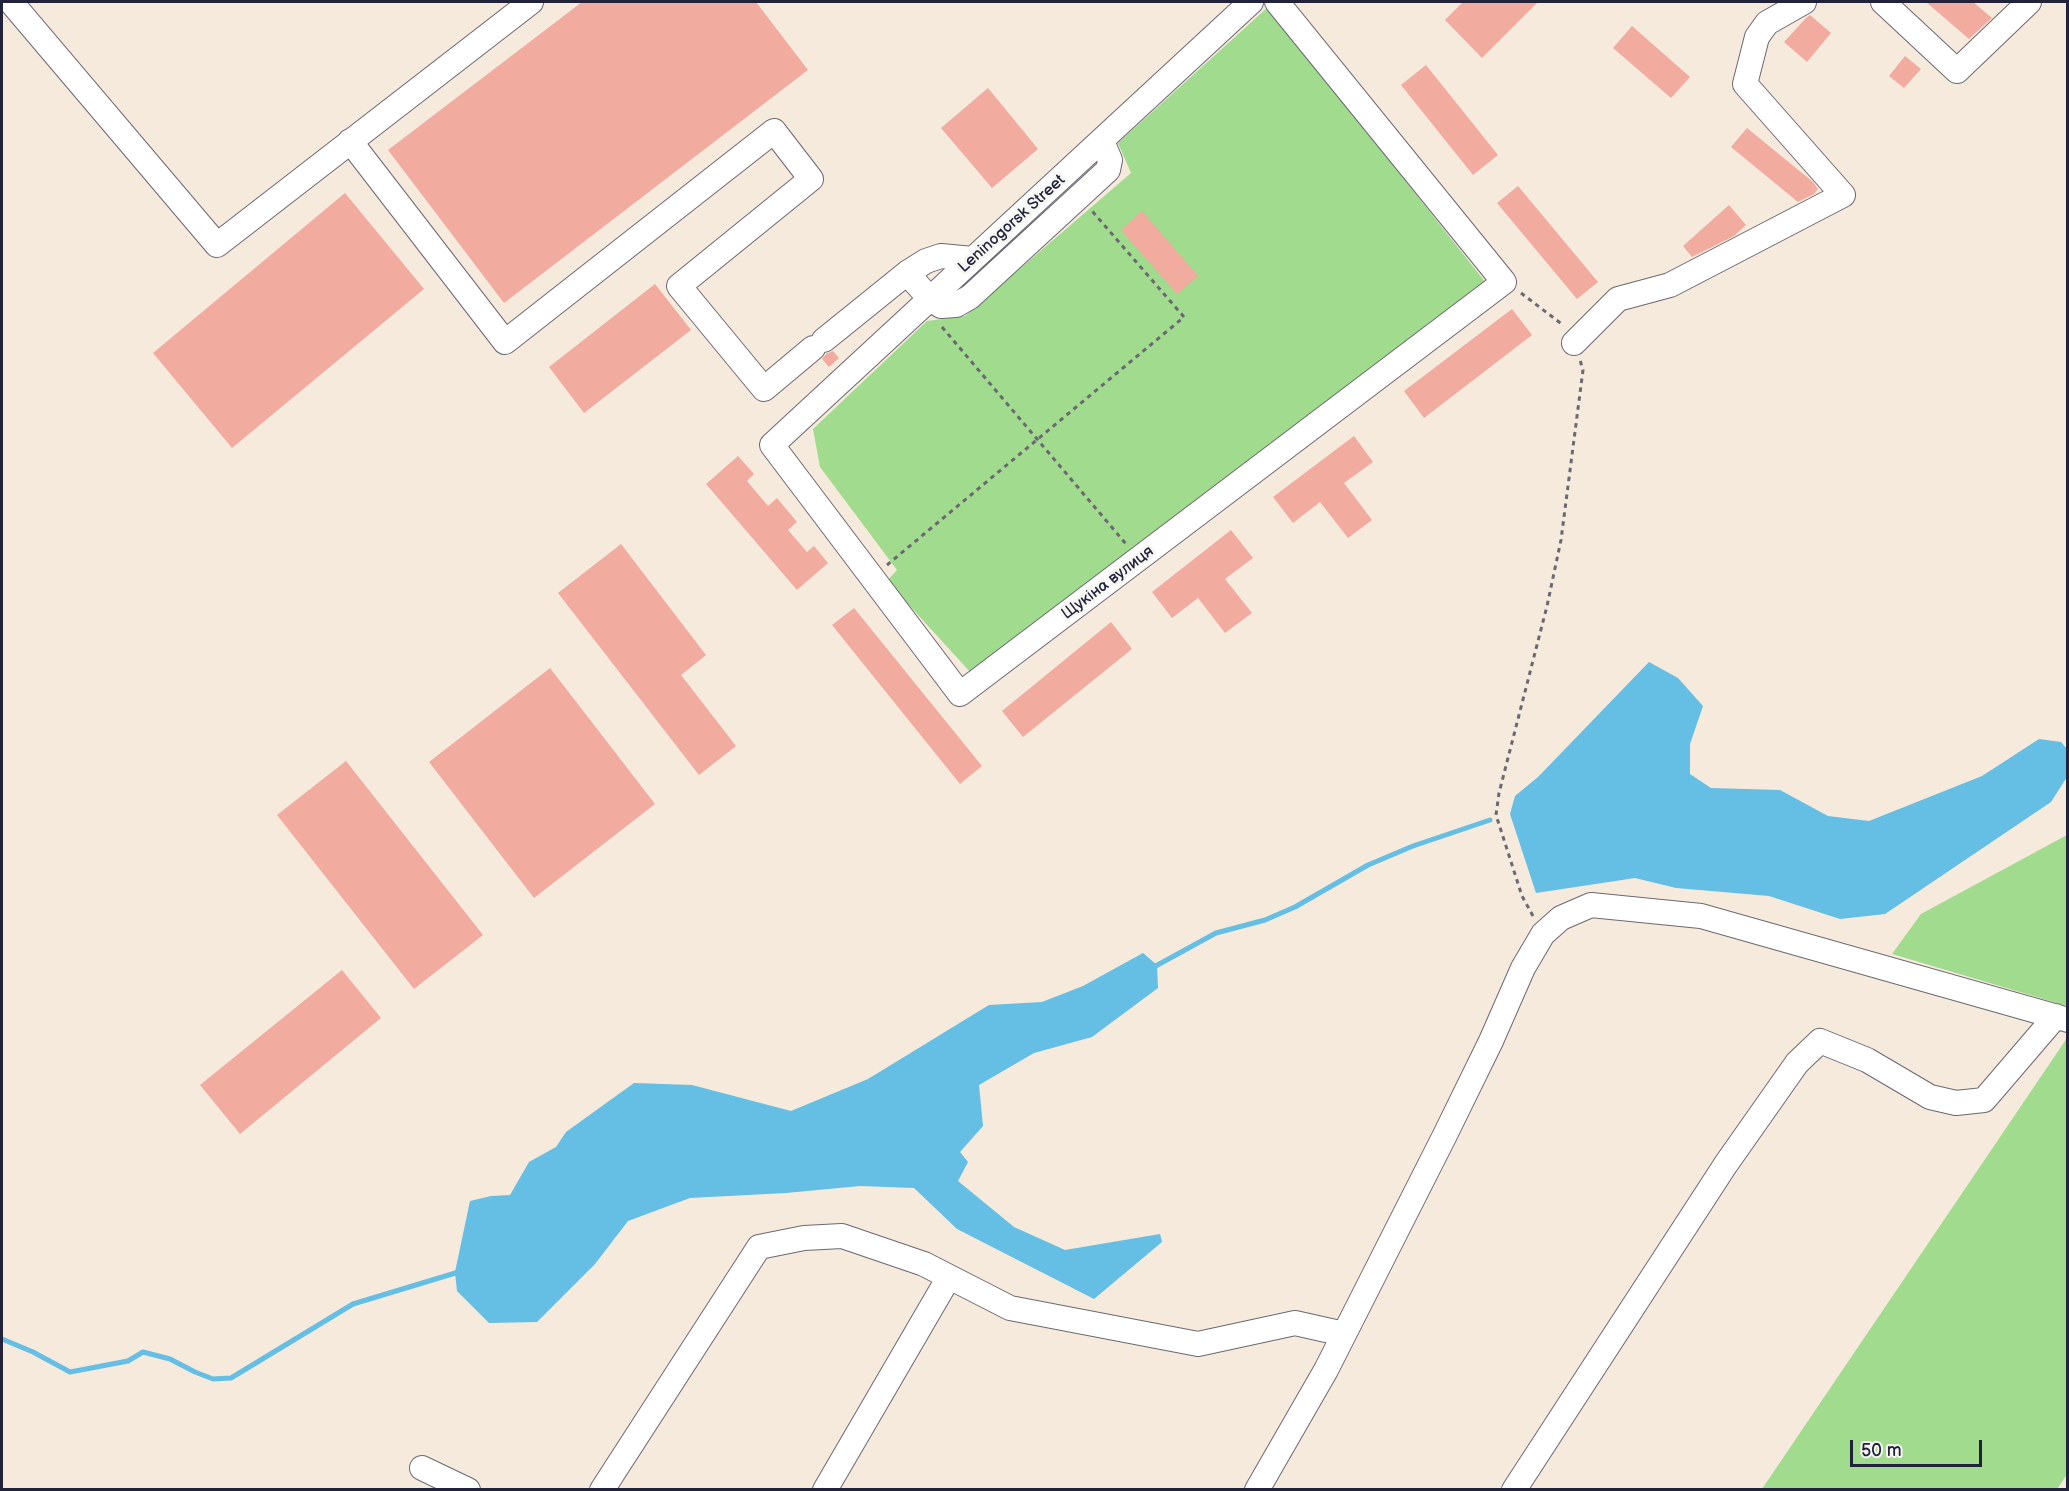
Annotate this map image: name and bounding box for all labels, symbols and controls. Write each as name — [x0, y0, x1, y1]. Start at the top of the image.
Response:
street label: Leninogorsk Street — [955, 171, 1069, 277]
street label: Щукіна вулиця — [1058, 542, 1158, 624]
scale bar — [1853, 1428, 1985, 1466]
text: 50 m — [1861, 1440, 1902, 1461]

